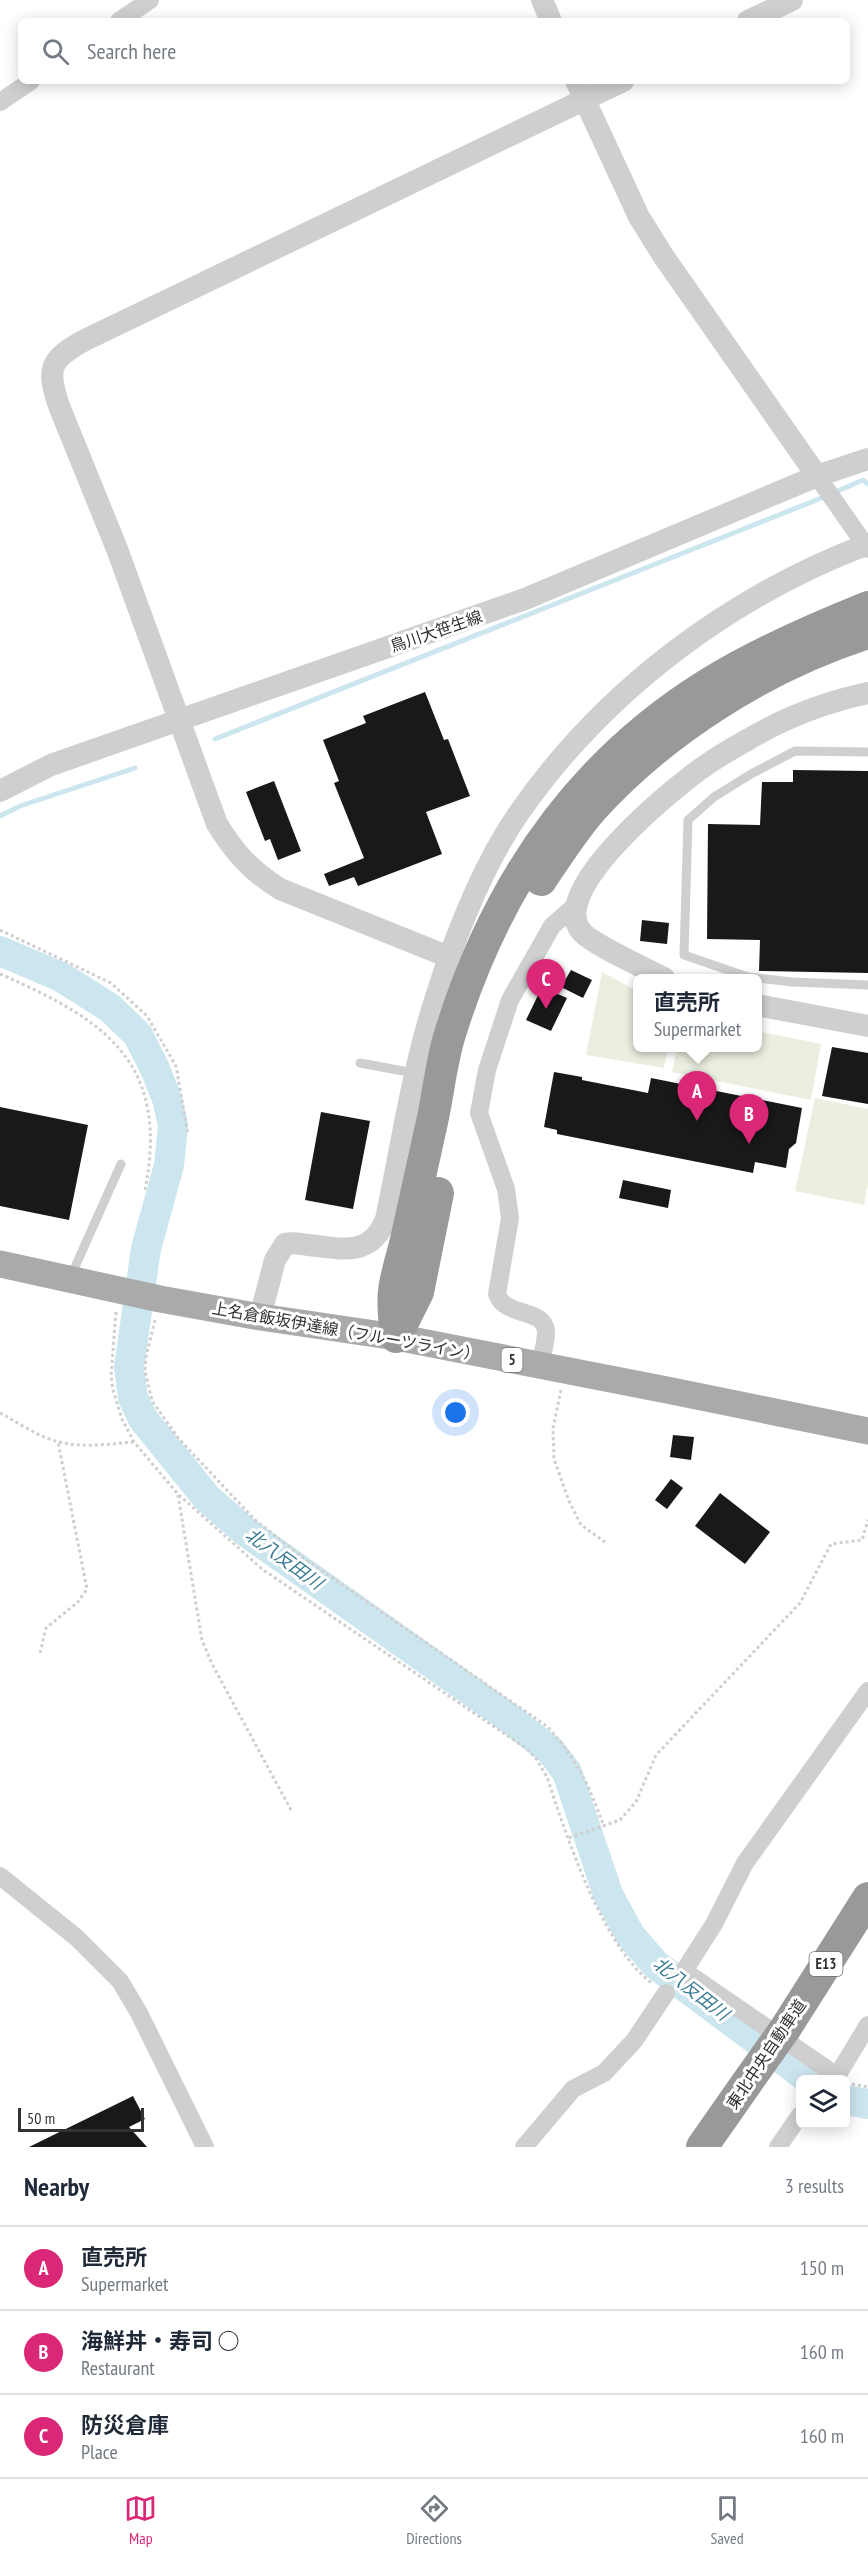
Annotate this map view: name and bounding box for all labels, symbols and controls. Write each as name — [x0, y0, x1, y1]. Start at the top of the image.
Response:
search box — [18, 18, 850, 84]
icon: search — [39, 35, 72, 68]
text: Search here — [87, 37, 176, 65]
street label: 鳥川大笹生線 — [387, 606, 485, 656]
pin: C — [526, 960, 566, 1009]
popup — [633, 974, 762, 1052]
text: 直売所 — [654, 988, 720, 1016]
text: Supermarket — [654, 1016, 741, 1042]
pin: A — [678, 1072, 716, 1121]
pin: B — [730, 1094, 768, 1144]
street label: 上名倉飯坂伊達線（フルーツライン） — [210, 1298, 482, 1364]
road number: 5 — [502, 1348, 522, 1372]
your location — [441, 1398, 470, 1427]
water label: 北八反田川 — [241, 1523, 329, 1596]
water label: 北八反田川 — [649, 1952, 735, 2027]
road number: E13 — [810, 1952, 842, 1976]
street label: 東北中央自動車道 — [722, 1995, 810, 2113]
map controls — [796, 2075, 850, 2129]
button: layers — [796, 2075, 850, 2129]
scale bar — [18, 2105, 144, 2132]
text: 50 m — [27, 2108, 55, 2128]
text: Nearby — [24, 2170, 89, 2203]
text: 3 results — [785, 2173, 844, 2199]
text: 直売所 — [81, 2243, 147, 2271]
text: A — [38, 2255, 49, 2281]
text: 150 m — [800, 2255, 844, 2281]
text: Supermarket — [81, 2271, 169, 2297]
text: 海鮮丼・寿司 ○ — [81, 2327, 240, 2355]
text: B — [39, 2339, 48, 2365]
text: 160 m — [800, 2339, 844, 2365]
text: Restaurant — [81, 2355, 155, 2381]
text: 防災倉庫 — [81, 2411, 169, 2439]
text: C — [39, 2423, 48, 2449]
text: 160 m — [800, 2423, 844, 2449]
text: Place — [81, 2439, 118, 2465]
tab: Map — [124, 2492, 157, 2548]
tab: Directions — [406, 2492, 462, 2548]
tab: Saved — [711, 2492, 744, 2548]

